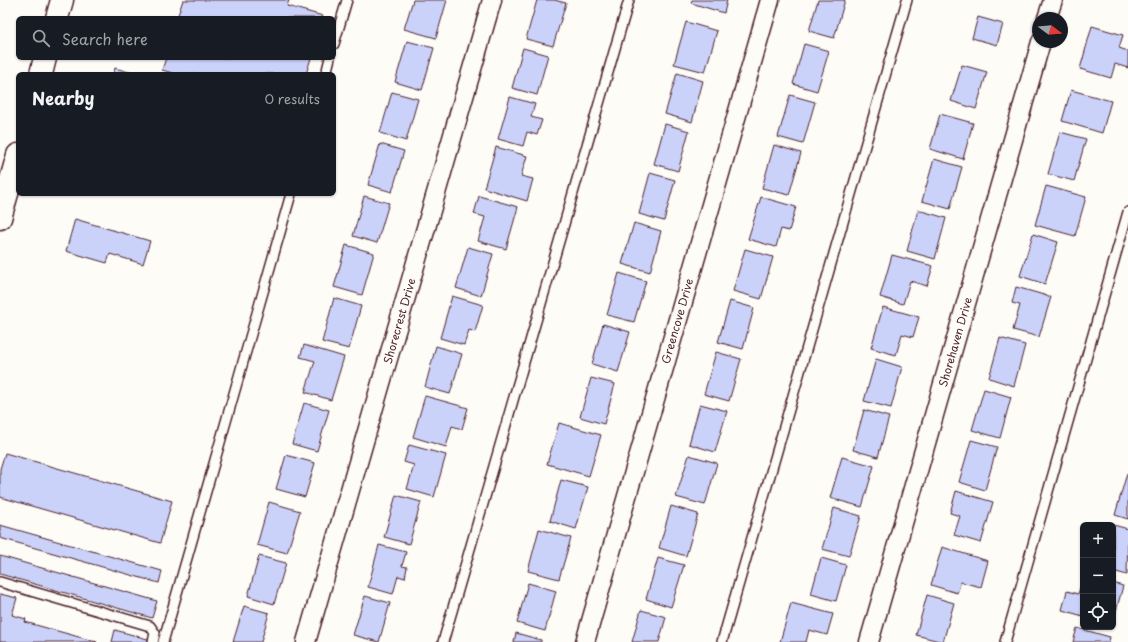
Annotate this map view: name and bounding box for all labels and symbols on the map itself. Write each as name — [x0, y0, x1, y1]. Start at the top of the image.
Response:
north arrow — [1032, 12, 1068, 48]
street label: Shorecrest Drive — [379, 276, 419, 366]
street label: Greencove Drive — [657, 276, 697, 366]
street label: Shorehaven Drive — [934, 295, 976, 389]

